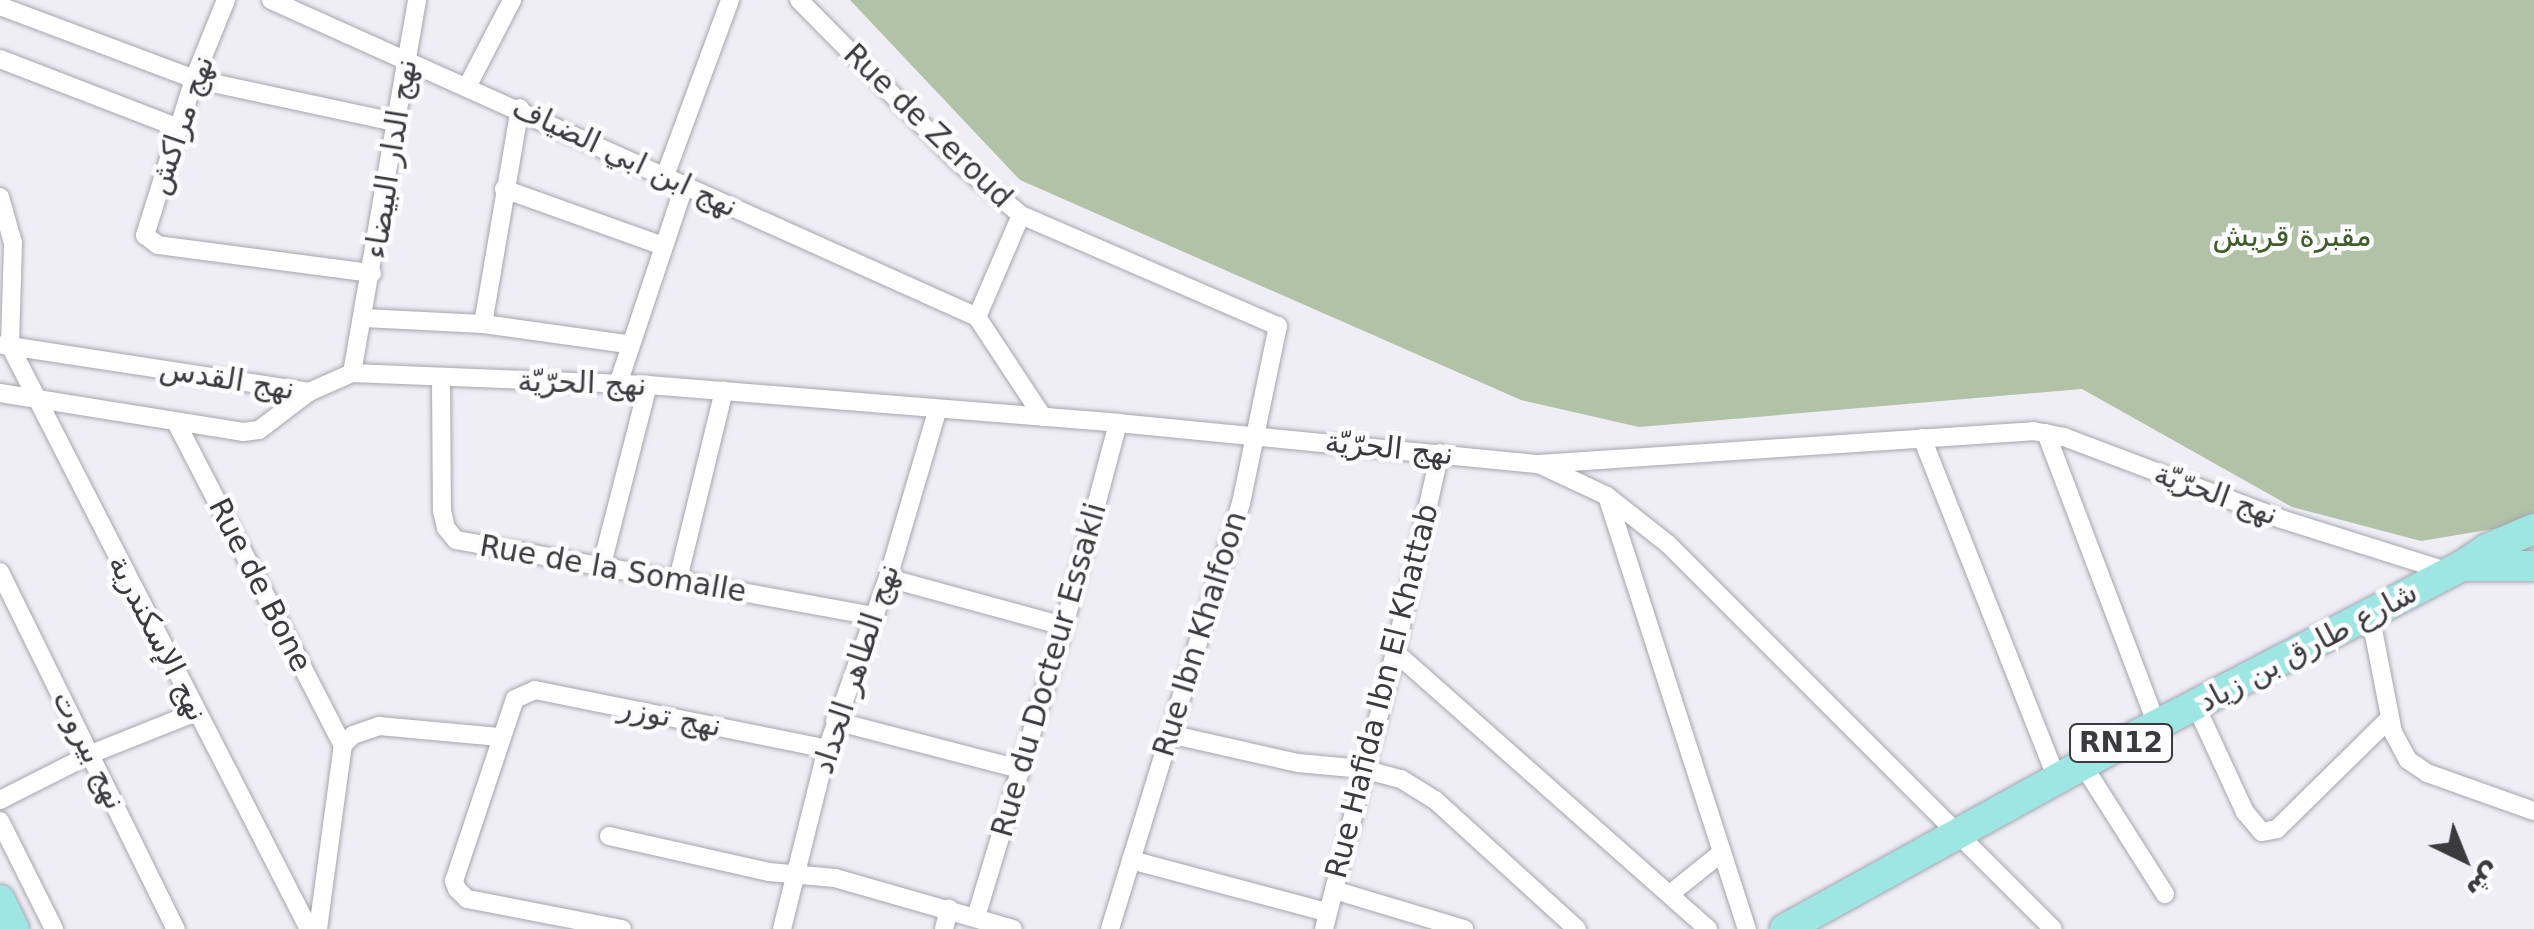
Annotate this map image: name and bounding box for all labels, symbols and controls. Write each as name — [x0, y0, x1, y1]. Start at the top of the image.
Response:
street label: Rue de Zeroud — [836, 36, 1020, 216]
street label: نهج مراكش — [140, 51, 222, 199]
street label: نهج الدار البيضاء — [357, 57, 425, 261]
street label: نهج ابن ابي الضياف — [507, 89, 743, 225]
park label: مقبرة قريش — [2212, 218, 2372, 254]
street label: نهج القدس — [157, 351, 297, 407]
street label: نهج الحرّيّة — [517, 363, 647, 403]
street label: نهج الحرّيّة — [1323, 423, 1455, 473]
street label: نهج الحرّيّة — [2149, 455, 2283, 533]
street label: Rue de Bone — [201, 492, 319, 678]
street label: Rue du Docteur Essakli — [984, 499, 1114, 841]
street label: Rue Hafida Ibn El Khattab — [1318, 500, 1446, 882]
street label: Rue Ibn Khalfoon — [1146, 507, 1254, 761]
street label: Rue de la Somalle — [477, 528, 749, 610]
street label: نهج الإسكندرية — [101, 549, 215, 727]
street label: نهج الطاهر الحداد — [805, 560, 907, 778]
street label: شارع طارق بن زياد — [2192, 574, 2424, 720]
street label: نهج بيروت — [45, 685, 133, 815]
street label: نهج توزر — [616, 689, 724, 745]
road number: RN12 — [2068, 720, 2174, 766]
north arrow — [2414, 809, 2514, 909]
text: ش — [2459, 856, 2510, 907]

